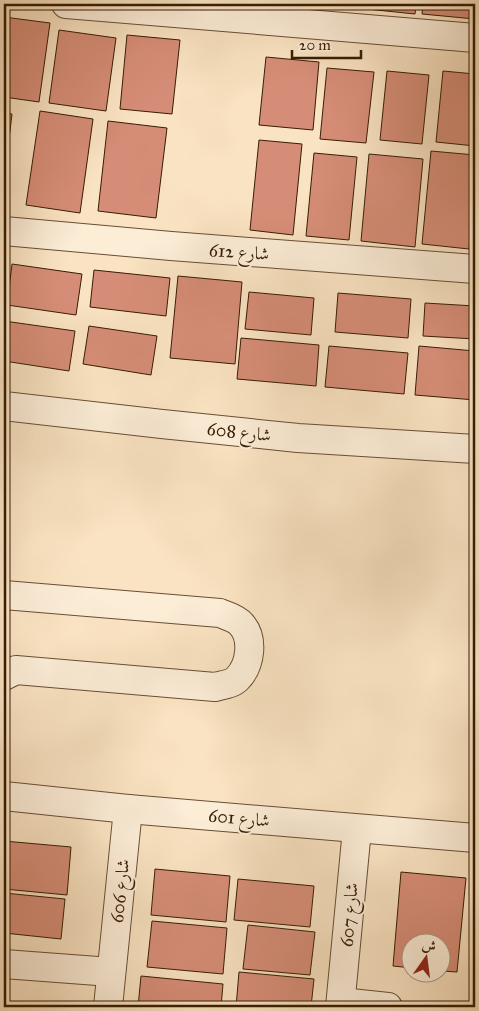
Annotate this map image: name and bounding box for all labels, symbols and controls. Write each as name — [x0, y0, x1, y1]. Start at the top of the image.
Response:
scale bar — [292, 28, 360, 60]
text: 20 m — [299, 36, 331, 54]
street label: شارع 612 — [208, 239, 270, 269]
street label: شارع 608 — [205, 418, 272, 450]
street label: شارع 601 — [207, 804, 271, 836]
street label: شارع 606 — [106, 858, 138, 924]
street label: شارع 607 — [335, 882, 367, 948]
north arrow — [402, 934, 452, 984]
text: ش — [420, 936, 438, 956]

